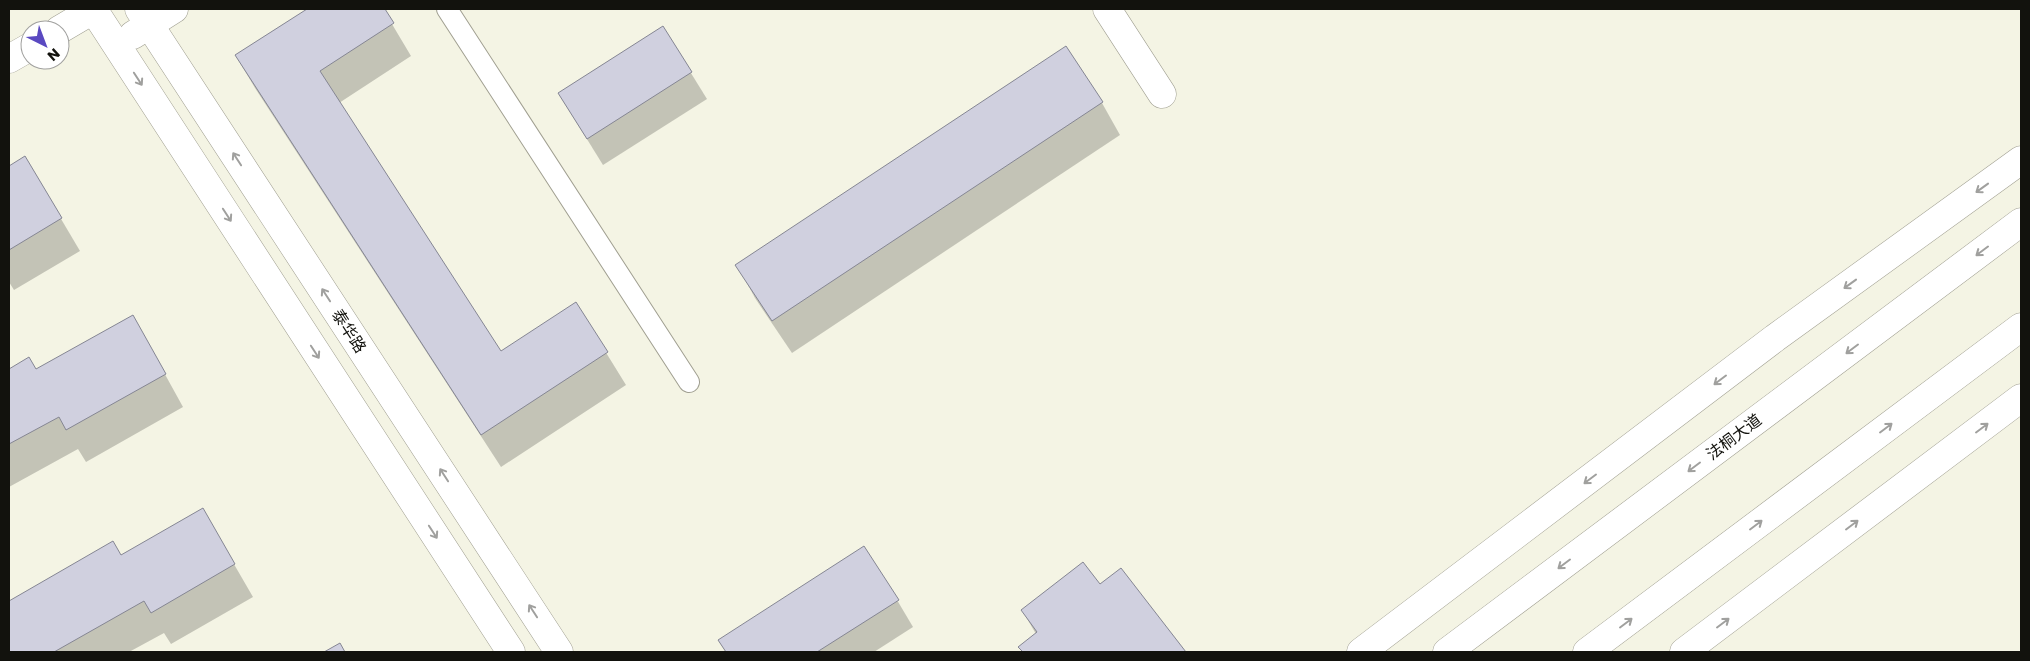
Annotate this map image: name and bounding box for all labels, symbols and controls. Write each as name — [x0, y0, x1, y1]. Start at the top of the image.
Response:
north arrow — [20, 20, 70, 70]
text: N — [43, 44, 64, 66]
one-way arrow — [133, 72, 143, 86]
one-way arrow — [232, 153, 242, 167]
one-way arrow — [1975, 183, 1989, 193]
one-way arrow — [222, 208, 232, 222]
one-way arrow — [1975, 246, 1989, 256]
one-way arrow — [1843, 279, 1857, 289]
one-way arrow — [321, 289, 331, 303]
street label: 泰华路 — [326, 305, 372, 357]
one-way arrow — [1846, 343, 1859, 354]
one-way arrow — [311, 344, 321, 358]
one-way arrow — [1714, 375, 1727, 386]
street label: 法桐大道 — [1702, 409, 1766, 465]
one-way arrow — [1975, 422, 1988, 433]
one-way arrow — [1879, 423, 1893, 433]
one-way arrow — [1687, 462, 1701, 472]
one-way arrow — [439, 469, 449, 483]
one-way arrow — [1584, 473, 1597, 484]
one-way arrow — [1749, 520, 1762, 531]
one-way arrow — [1846, 520, 1859, 531]
one-way arrow — [428, 524, 438, 538]
one-way arrow — [1558, 559, 1571, 570]
one-way arrow — [528, 605, 538, 619]
one-way arrow — [1619, 618, 1633, 628]
one-way arrow — [1716, 618, 1730, 628]

